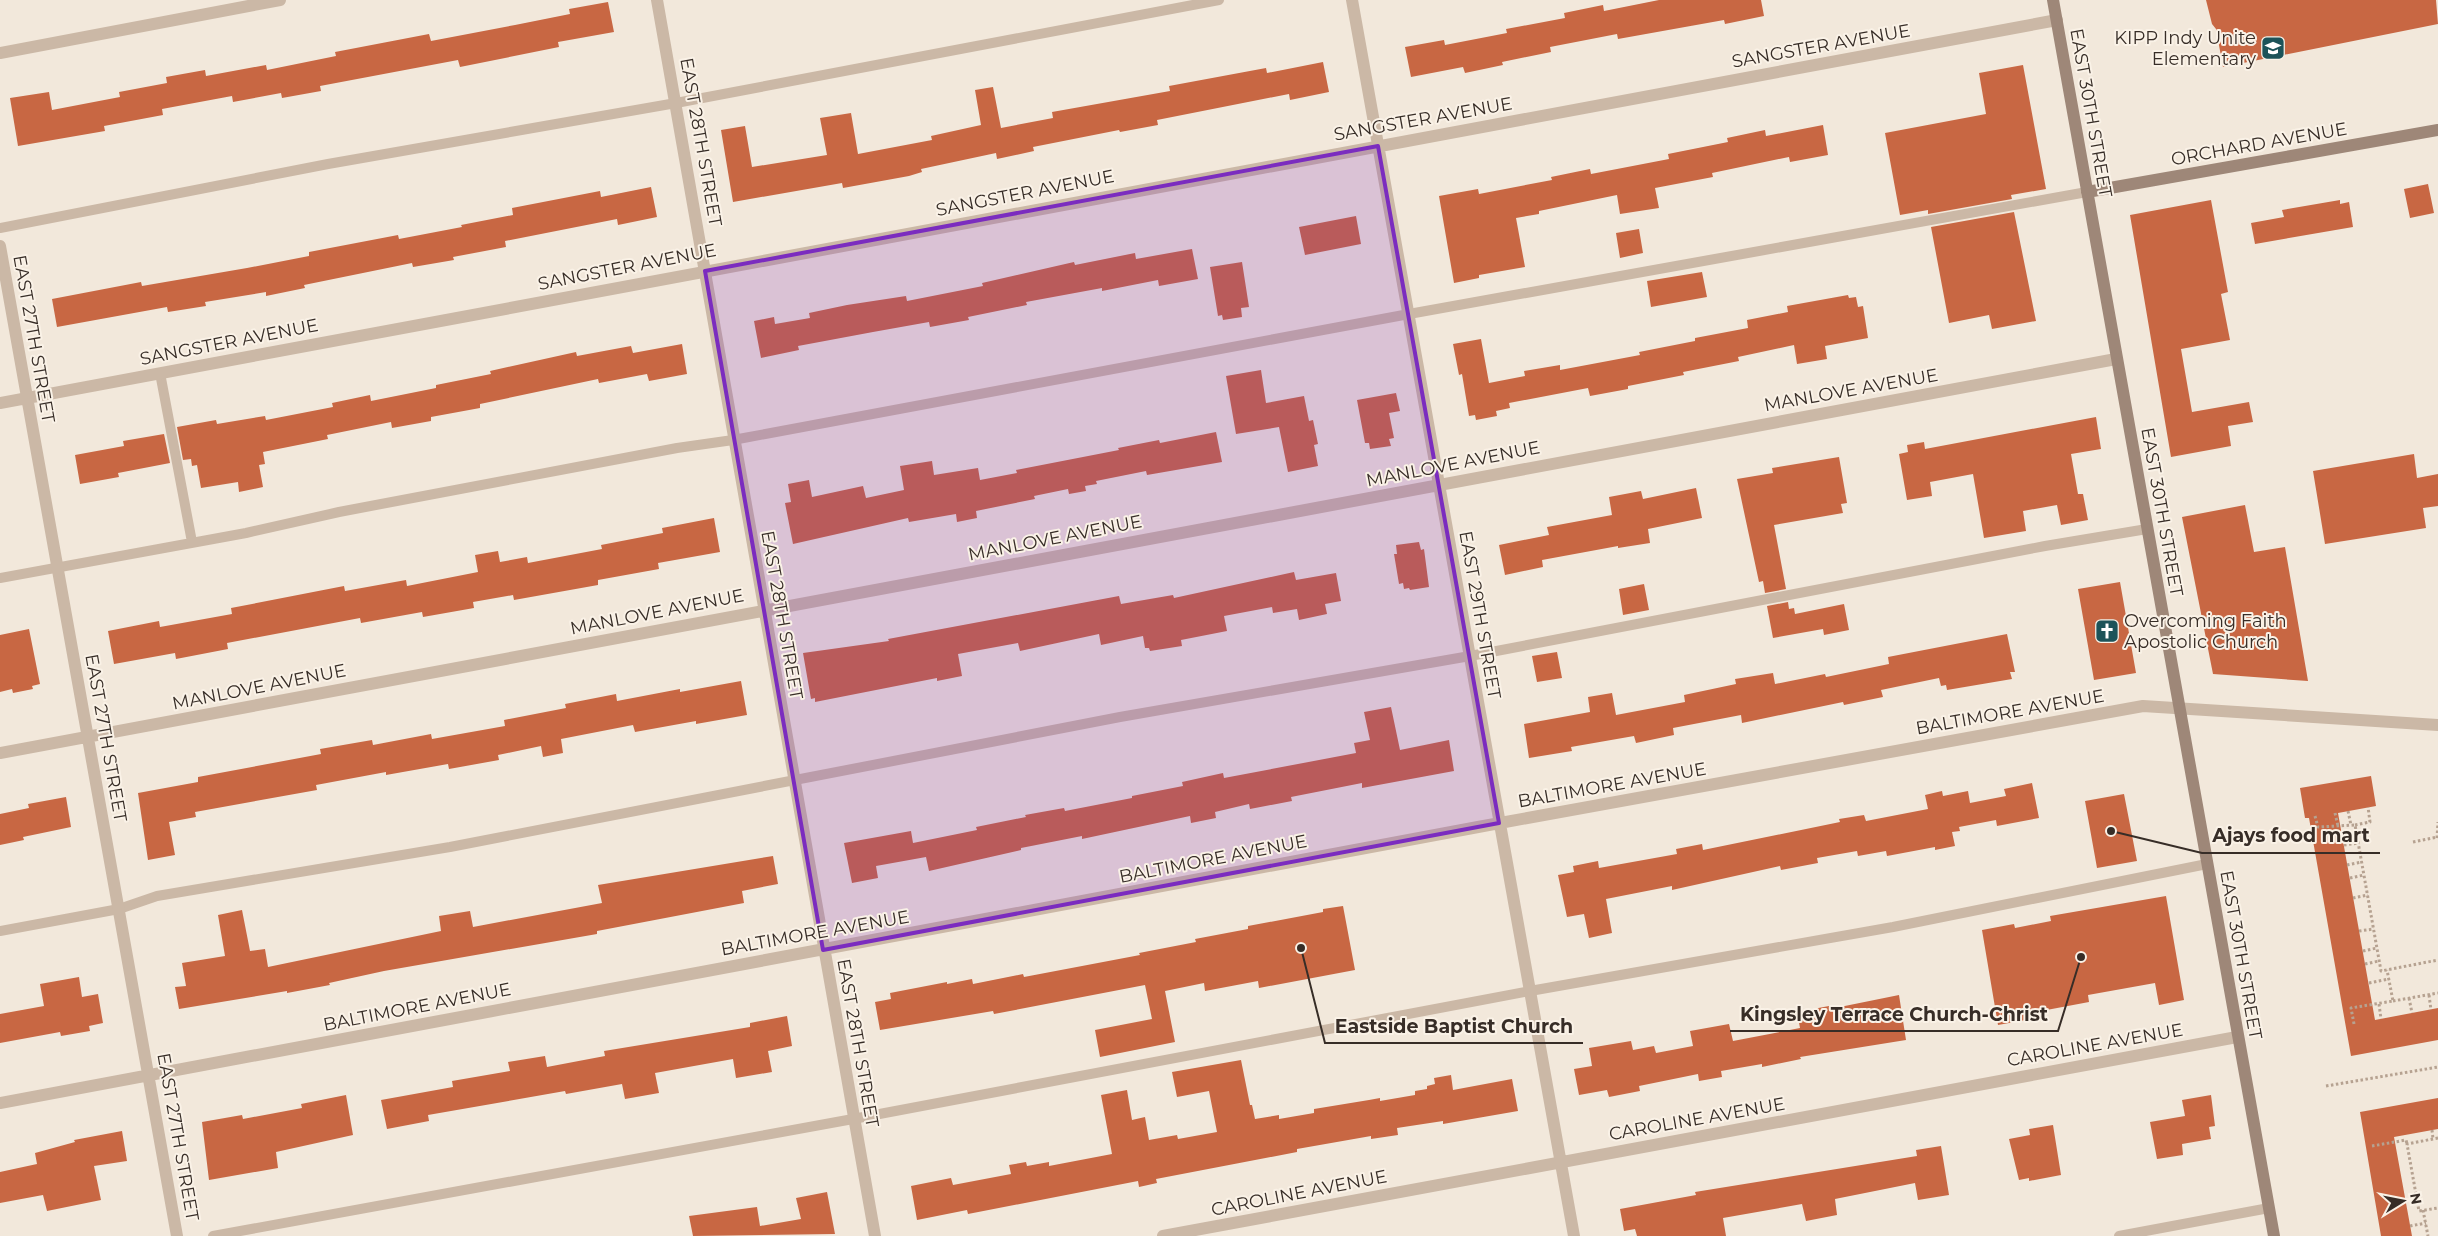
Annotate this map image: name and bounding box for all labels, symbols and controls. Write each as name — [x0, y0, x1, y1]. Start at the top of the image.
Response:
street label: SANGSTER AVENUE — [1730, 19, 1912, 73]
street label: EAST 30TH STREET — [2065, 27, 2117, 200]
place label: KIPP Indy Unite Elementary — [2114, 27, 2256, 70]
school or university icon: KIPP Indy Unite Elementary — [2260, 35, 2286, 61]
street label: EAST 28TH STREET — [675, 56, 727, 229]
street label: SANGSTER AVENUE — [1332, 92, 1514, 146]
street label: ORCHARD AVENUE — [2169, 118, 2349, 170]
street label: SANGSTER AVENUE — [934, 165, 1116, 221]
street label: SANGSTER AVENUE — [536, 239, 718, 295]
street label: EAST 27TH STREET — [8, 253, 60, 425]
street label: SANGSTER AVENUE — [138, 314, 320, 370]
street label: MANLOVE AVENUE — [1762, 364, 1940, 416]
street label: EAST 30TH STREET — [2136, 426, 2188, 599]
street label: MANLOVE AVENUE — [1364, 436, 1542, 492]
street label: MANLOVE AVENUE — [966, 510, 1144, 566]
street label: EAST 28TH STREET — [756, 529, 808, 702]
street label: EAST 29TH STREET — [1454, 529, 1506, 701]
street label: MANLOVE AVENUE — [568, 584, 746, 640]
place label: Overcoming Faith Apostolic Church — [2124, 610, 2287, 653]
church icon: Overcoming Faith Apostolic Church — [2094, 618, 2120, 644]
street label: EAST 27TH STREET — [80, 652, 132, 824]
street label: MANLOVE AVENUE — [170, 659, 348, 715]
street label: BALTIMORE AVENUE — [1914, 685, 2106, 739]
street label: BALTIMORE AVENUE — [1516, 758, 1708, 812]
callout: Ajays food mart — [2202, 819, 2380, 853]
text: Ajays food mart — [2211, 824, 2370, 847]
street label: BALTIMORE AVENUE — [1117, 830, 1309, 888]
street label: EAST 30TH STREET — [2215, 869, 2267, 1042]
street label: BALTIMORE AVENUE — [719, 906, 911, 960]
street label: EAST 28TH STREET — [832, 957, 884, 1130]
street label: BALTIMORE AVENUE — [321, 978, 513, 1036]
callout: Kingsley Terrace Church-Christ — [1730, 997, 2058, 1031]
text: Kingsley Terrace Church-Christ — [1740, 1003, 2048, 1026]
callout: Eastside Baptist Church — [1325, 1009, 1583, 1043]
text: Eastside Baptist Church — [1335, 1015, 1573, 1038]
street label: CAROLINE AVENUE — [2005, 1019, 2185, 1071]
street label: EAST 27TH STREET — [152, 1051, 204, 1223]
street label: CAROLINE AVENUE — [1607, 1093, 1787, 1145]
street label: CAROLINE AVENUE — [1209, 1165, 1389, 1221]
north arrow — [2378, 1176, 2428, 1226]
text: N — [2406, 1192, 2426, 1206]

